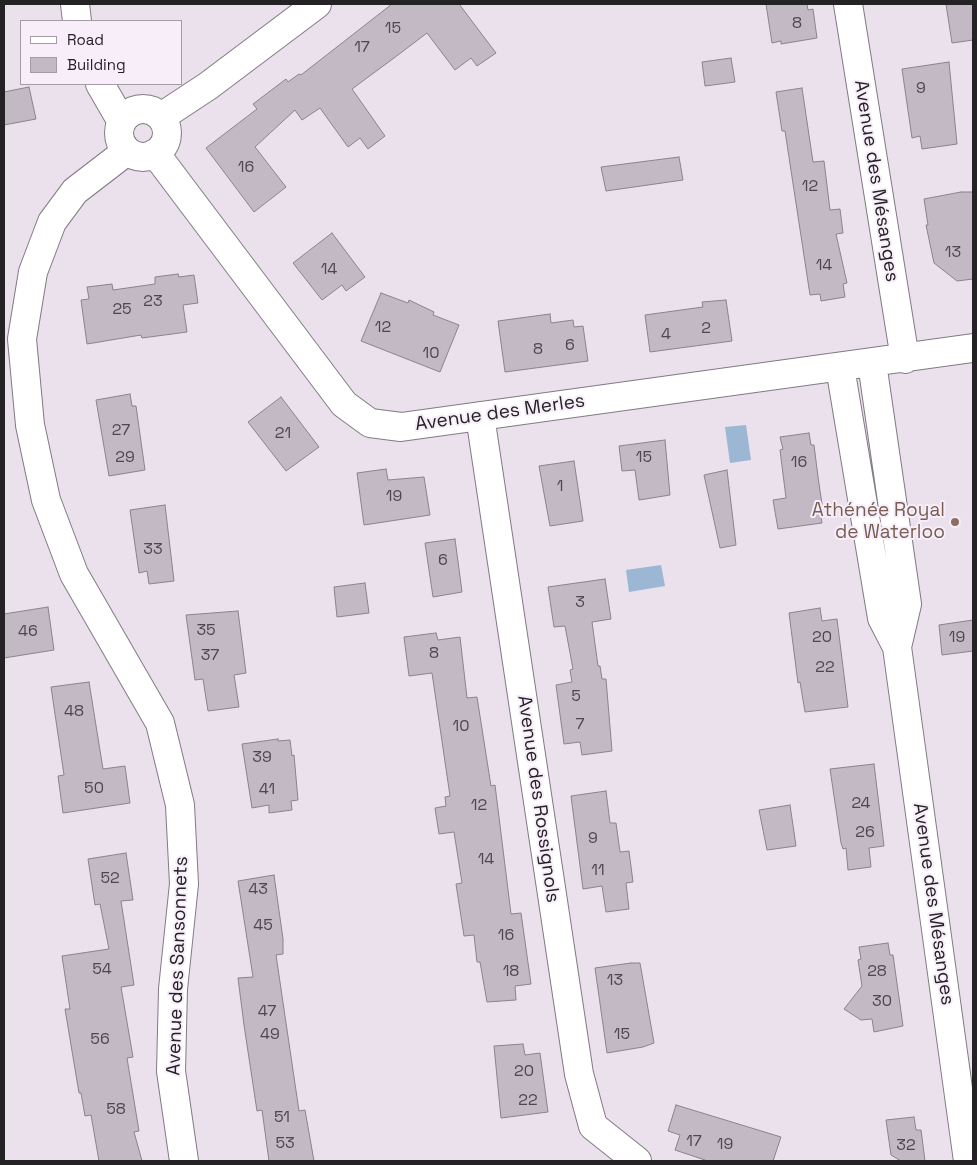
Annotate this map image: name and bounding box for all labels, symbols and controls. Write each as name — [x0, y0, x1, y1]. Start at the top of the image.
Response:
house number: 8 — [792, 14, 802, 34]
house number: 15 — [385, 19, 401, 39]
legend — [20, 20, 182, 85]
text: Road — [67, 30, 104, 49]
house number: 17 — [354, 38, 370, 58]
text: Building — [67, 55, 126, 74]
street label: Avenue des Mésanges — [849, 78, 903, 284]
house number: 9 — [916, 79, 926, 99]
house number: 16 — [238, 158, 254, 178]
house number: 12 — [802, 177, 818, 197]
house number: 13 — [945, 243, 961, 263]
house number: 14 — [816, 256, 832, 276]
house number: 14 — [321, 260, 337, 280]
house number: 23 — [143, 292, 163, 312]
house number: 25 — [112, 300, 132, 320]
house number: 12 — [375, 318, 391, 338]
house number: 2 — [701, 319, 711, 339]
house number: 4 — [661, 325, 671, 345]
house number: 6 — [565, 336, 575, 356]
house number: 8 — [533, 340, 543, 360]
house number: 10 — [423, 344, 439, 364]
street label: Avenue des Merles — [414, 390, 586, 436]
house number: 27 — [112, 421, 130, 441]
house number: 21 — [275, 424, 291, 444]
house number: 29 — [115, 448, 135, 468]
house number: 15 — [636, 448, 652, 468]
house number: 16 — [791, 453, 807, 473]
house number: 1 — [557, 477, 563, 497]
house number: 19 — [386, 487, 402, 507]
place label: Athénée Royal de Waterloo — [812, 500, 945, 544]
marker: Athénée Royal de Waterloo — [949, 516, 961, 528]
house number: 33 — [143, 540, 163, 560]
house number: 6 — [438, 551, 448, 571]
house number: 3 — [575, 593, 585, 613]
house number: 35 — [196, 621, 216, 641]
house number: 46 — [18, 622, 38, 642]
house number: 20 — [812, 628, 832, 648]
house number: 19 — [949, 628, 965, 648]
house number: 8 — [429, 644, 439, 664]
house number: 37 — [201, 646, 219, 666]
house number: 22 — [815, 658, 835, 678]
house number: 5 — [571, 687, 581, 707]
street label: Avenue des Rossignols — [512, 694, 564, 904]
house number: 48 — [64, 702, 84, 722]
house number: 7 — [575, 715, 585, 735]
house number: 10 — [453, 717, 469, 737]
house number: 39 — [252, 748, 272, 768]
house number: 50 — [84, 779, 104, 799]
house number: 41 — [259, 780, 275, 800]
house number: 24 — [851, 794, 871, 814]
house number: 12 — [471, 796, 487, 816]
street label: Avenue des Mésanges — [908, 801, 958, 1007]
house number: 26 — [855, 823, 875, 843]
house number: 9 — [588, 829, 598, 849]
house number: 14 — [478, 850, 494, 870]
street label: Avenue des Sansonnets — [163, 856, 193, 1076]
house number: 11 — [591, 861, 605, 881]
house number: 52 — [100, 869, 120, 889]
house number: 43 — [248, 880, 268, 900]
house number: 45 — [253, 916, 273, 936]
house number: 16 — [498, 926, 514, 946]
house number: 54 — [92, 960, 112, 980]
house number: 18 — [503, 962, 519, 982]
house number: 28 — [867, 962, 887, 982]
house number: 13 — [607, 971, 623, 991]
house number: 30 — [872, 992, 892, 1012]
house number: 47 — [258, 1002, 276, 1022]
house number: 49 — [260, 1025, 280, 1045]
house number: 15 — [614, 1025, 630, 1045]
house number: 56 — [90, 1030, 110, 1050]
house number: 20 — [514, 1062, 534, 1082]
house number: 22 — [518, 1091, 538, 1111]
house number: 58 — [106, 1100, 126, 1120]
house number: 51 — [274, 1108, 290, 1128]
house number: 17 — [686, 1132, 702, 1152]
house number: 53 — [275, 1134, 295, 1154]
house number: 19 — [717, 1135, 733, 1155]
house number: 32 — [896, 1136, 916, 1156]

